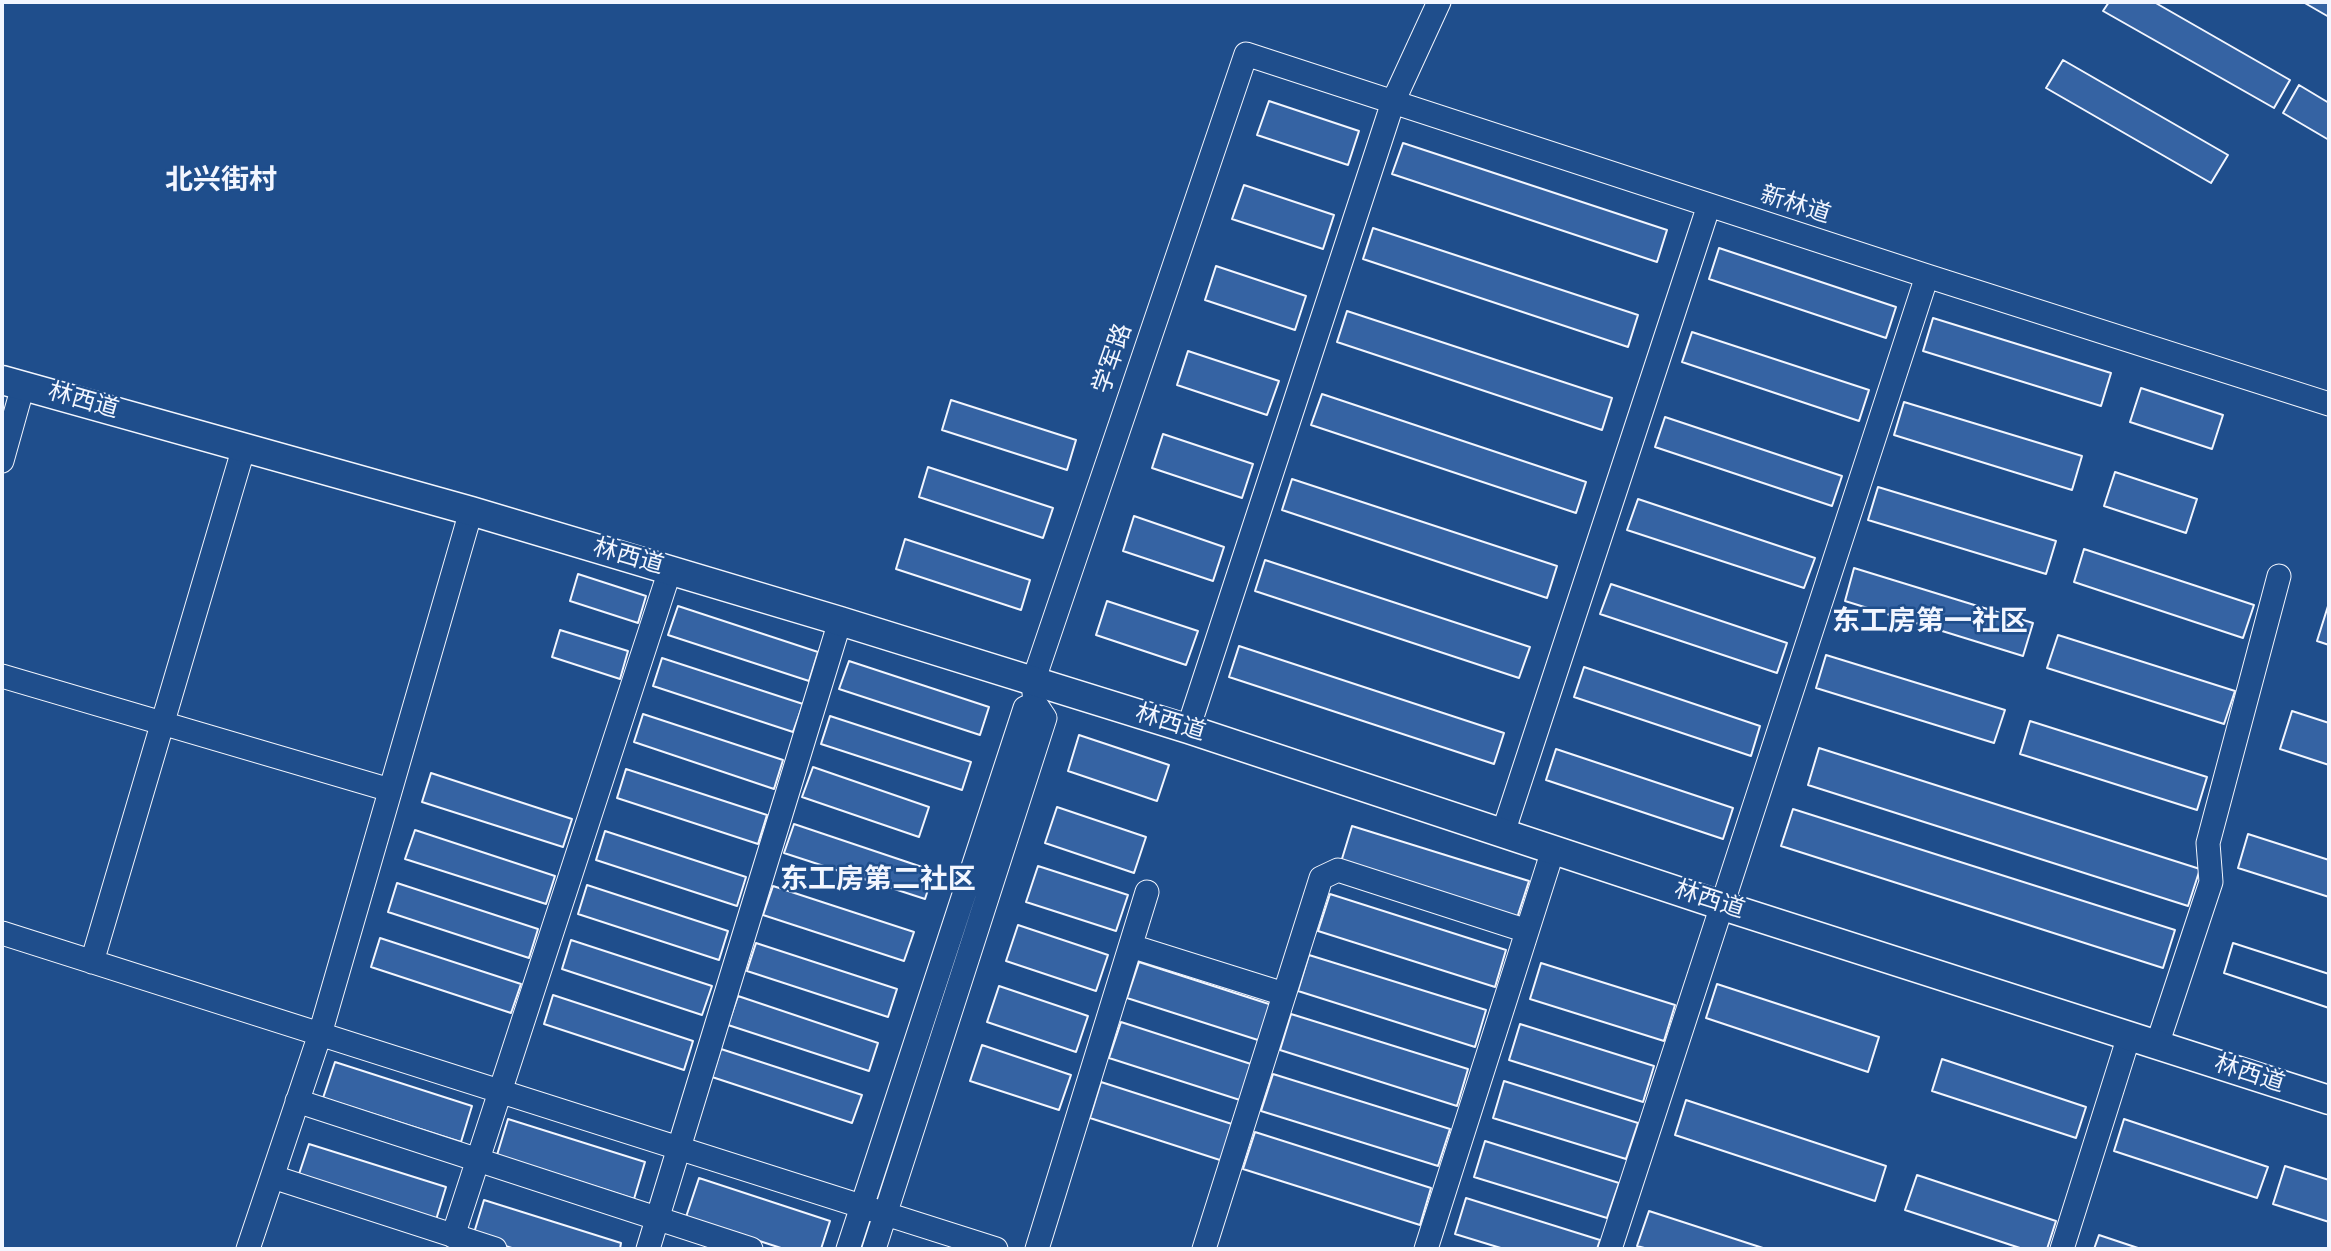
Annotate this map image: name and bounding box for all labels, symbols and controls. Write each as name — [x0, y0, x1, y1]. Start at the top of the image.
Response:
district label: 北兴街村 — [165, 165, 277, 199]
street label: 新林道 — [1756, 181, 1834, 231]
street label: 学军路 — [1089, 320, 1139, 398]
street label: 林西道 — [44, 378, 122, 426]
street label: 林西道 — [589, 534, 667, 582]
district label: 东工房第一社区 — [1832, 606, 2028, 640]
street label: 林西道 — [1131, 700, 1209, 748]
district label: 东工房第二社区 — [780, 864, 976, 898]
street label: 林西道 — [1670, 876, 1748, 926]
street label: 林西道 — [2210, 1050, 2288, 1100]

